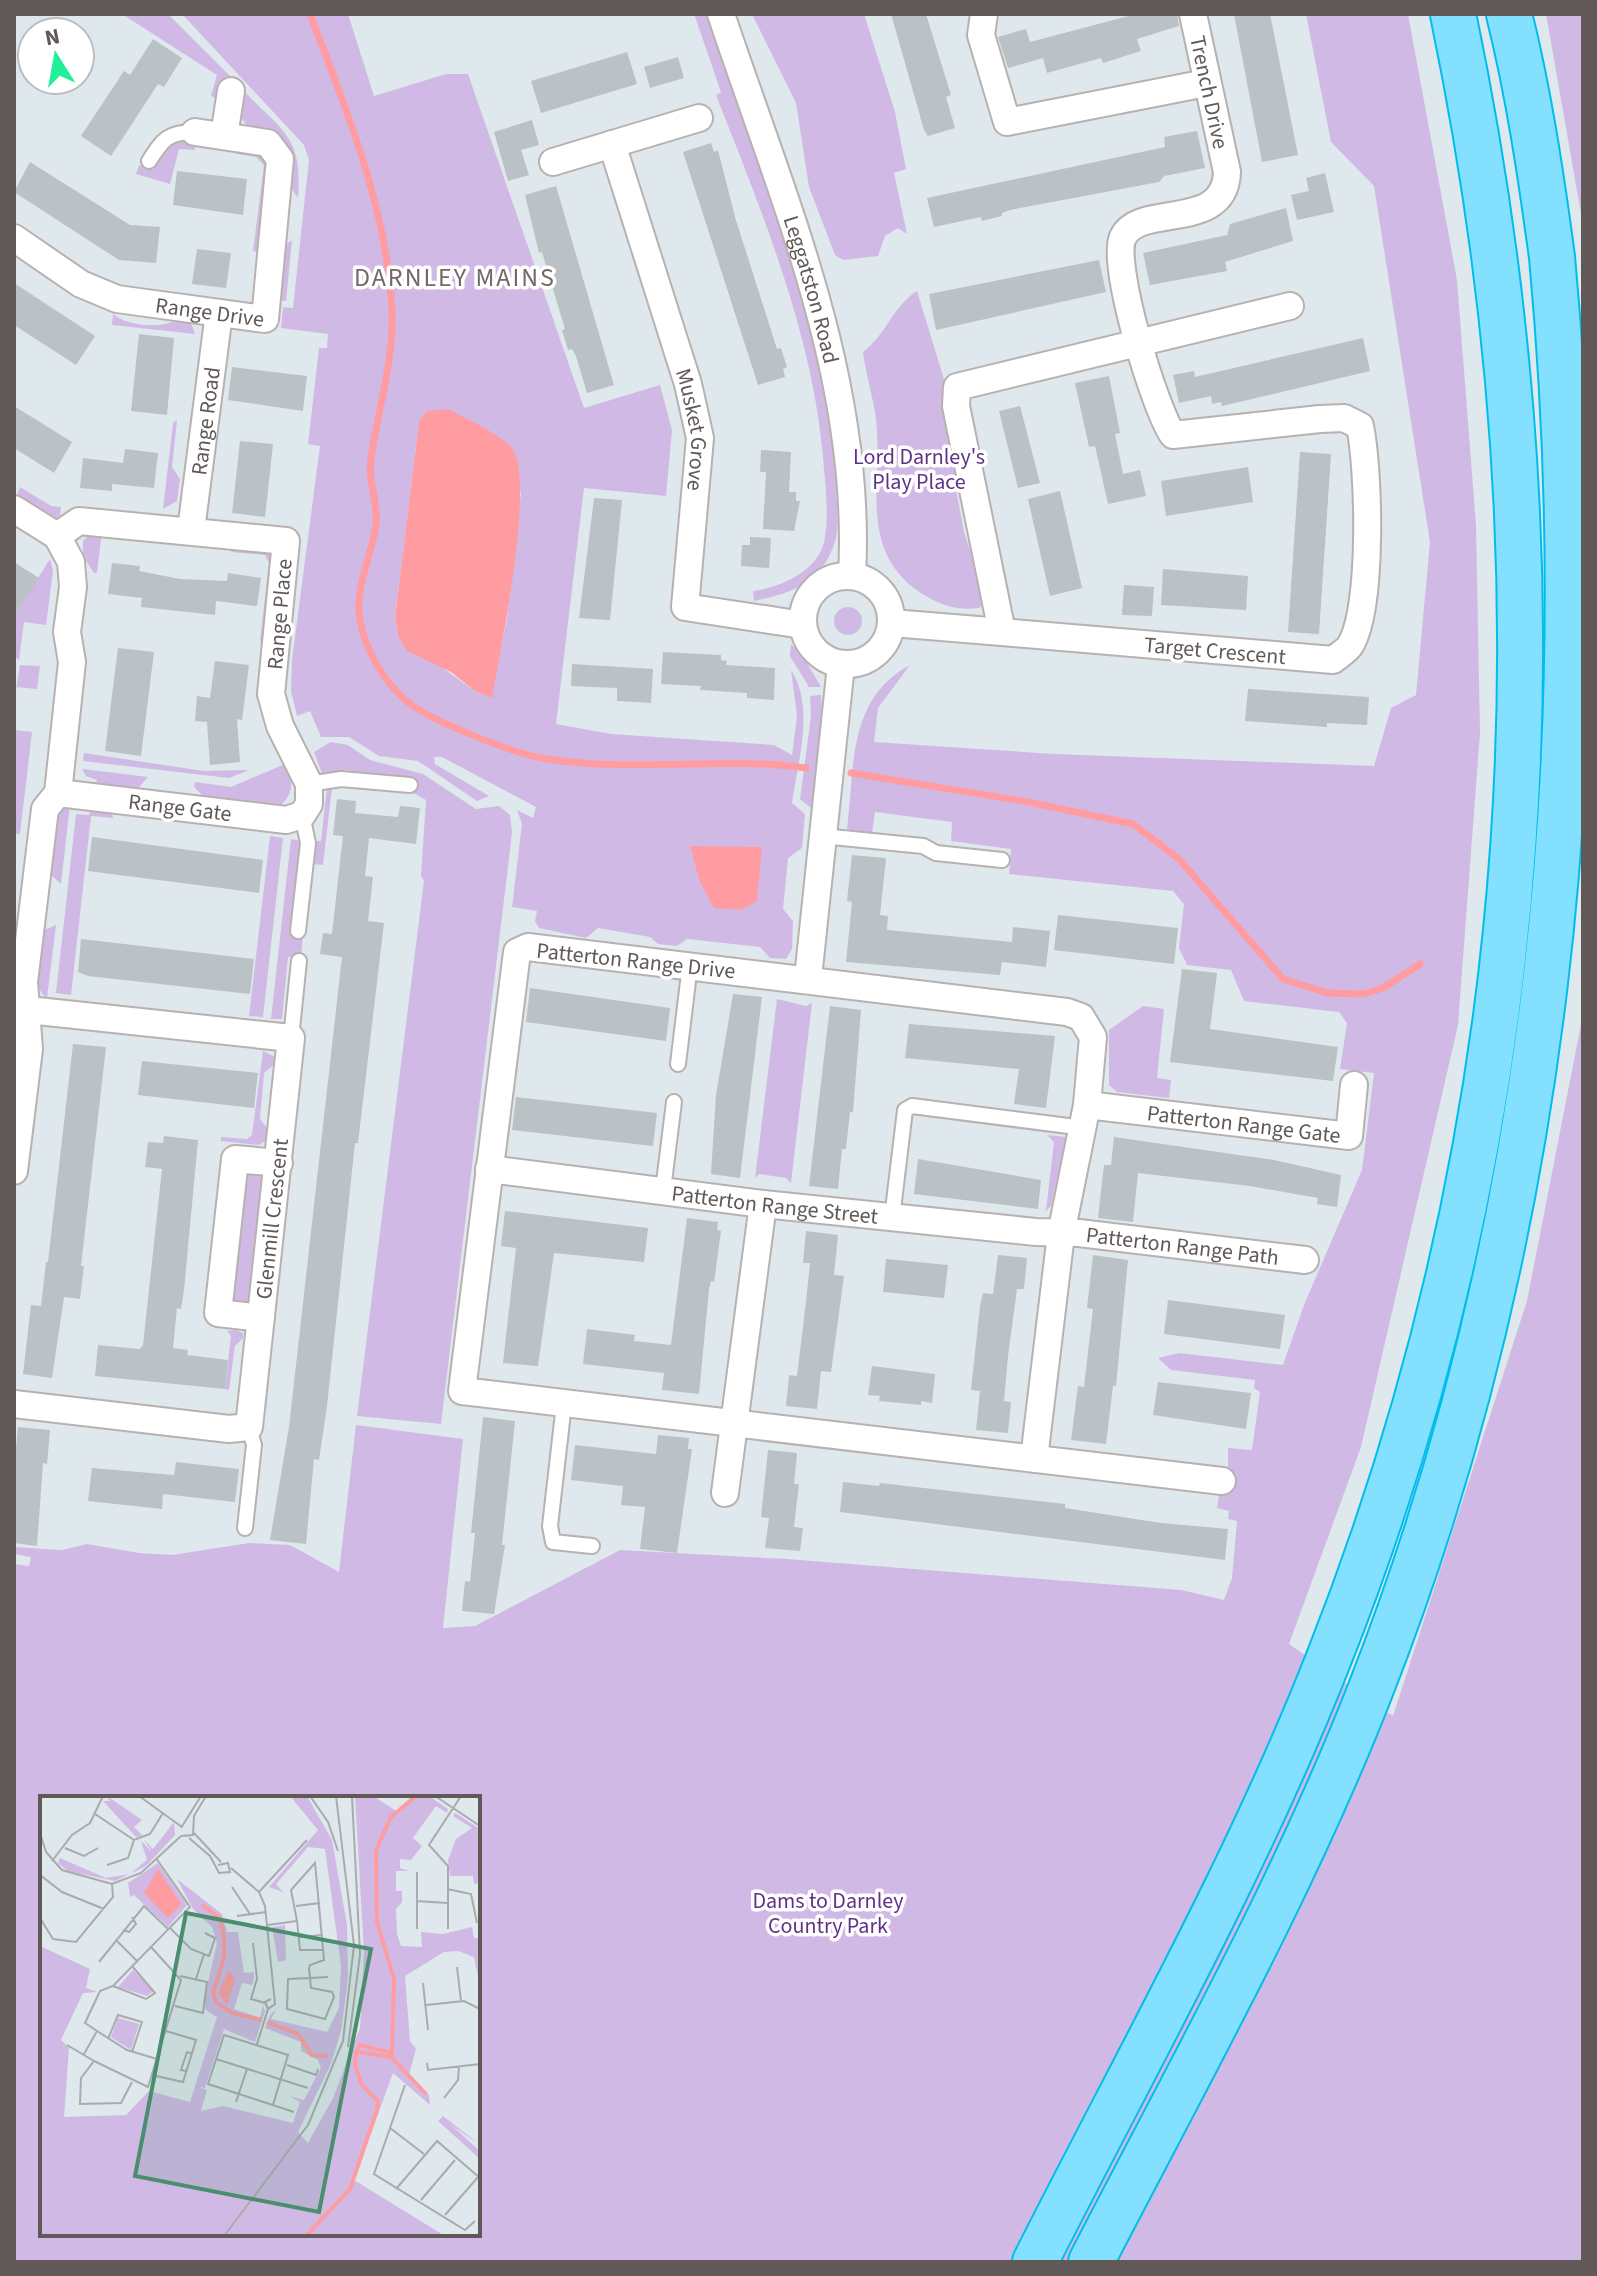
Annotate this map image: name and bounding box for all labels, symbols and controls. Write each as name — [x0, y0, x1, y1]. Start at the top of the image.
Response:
north arrow — [16, 16, 96, 96]
text: N — [42, 20, 63, 54]
street label: Trench Drive — [1181, 33, 1237, 152]
street label: Leggatston Road — [775, 211, 847, 367]
district label: DARNLEY MAINS — [354, 259, 556, 296]
street label: Range Drive — [153, 289, 266, 336]
street label: Musket Grove — [667, 364, 715, 492]
street label: Range Road — [183, 365, 229, 477]
park label: Lord Darnley's Play Place — [853, 441, 985, 498]
street label: Range Place — [259, 557, 301, 671]
street label: Target Crescent — [1143, 629, 1288, 673]
street label: Range Gate — [126, 786, 234, 830]
street label: Patterton Range Drive — [535, 935, 737, 987]
street label: Patterton Range Gate — [1145, 1097, 1342, 1152]
street label: Glenmill Crescent — [248, 1136, 297, 1301]
street label: Patterton Range Street — [670, 1177, 880, 1233]
street label: Patterton Range Path — [1084, 1219, 1281, 1274]
inset map — [40, 1796, 480, 2236]
park label: Dams to Darnley Country Park — [752, 1885, 904, 1942]

